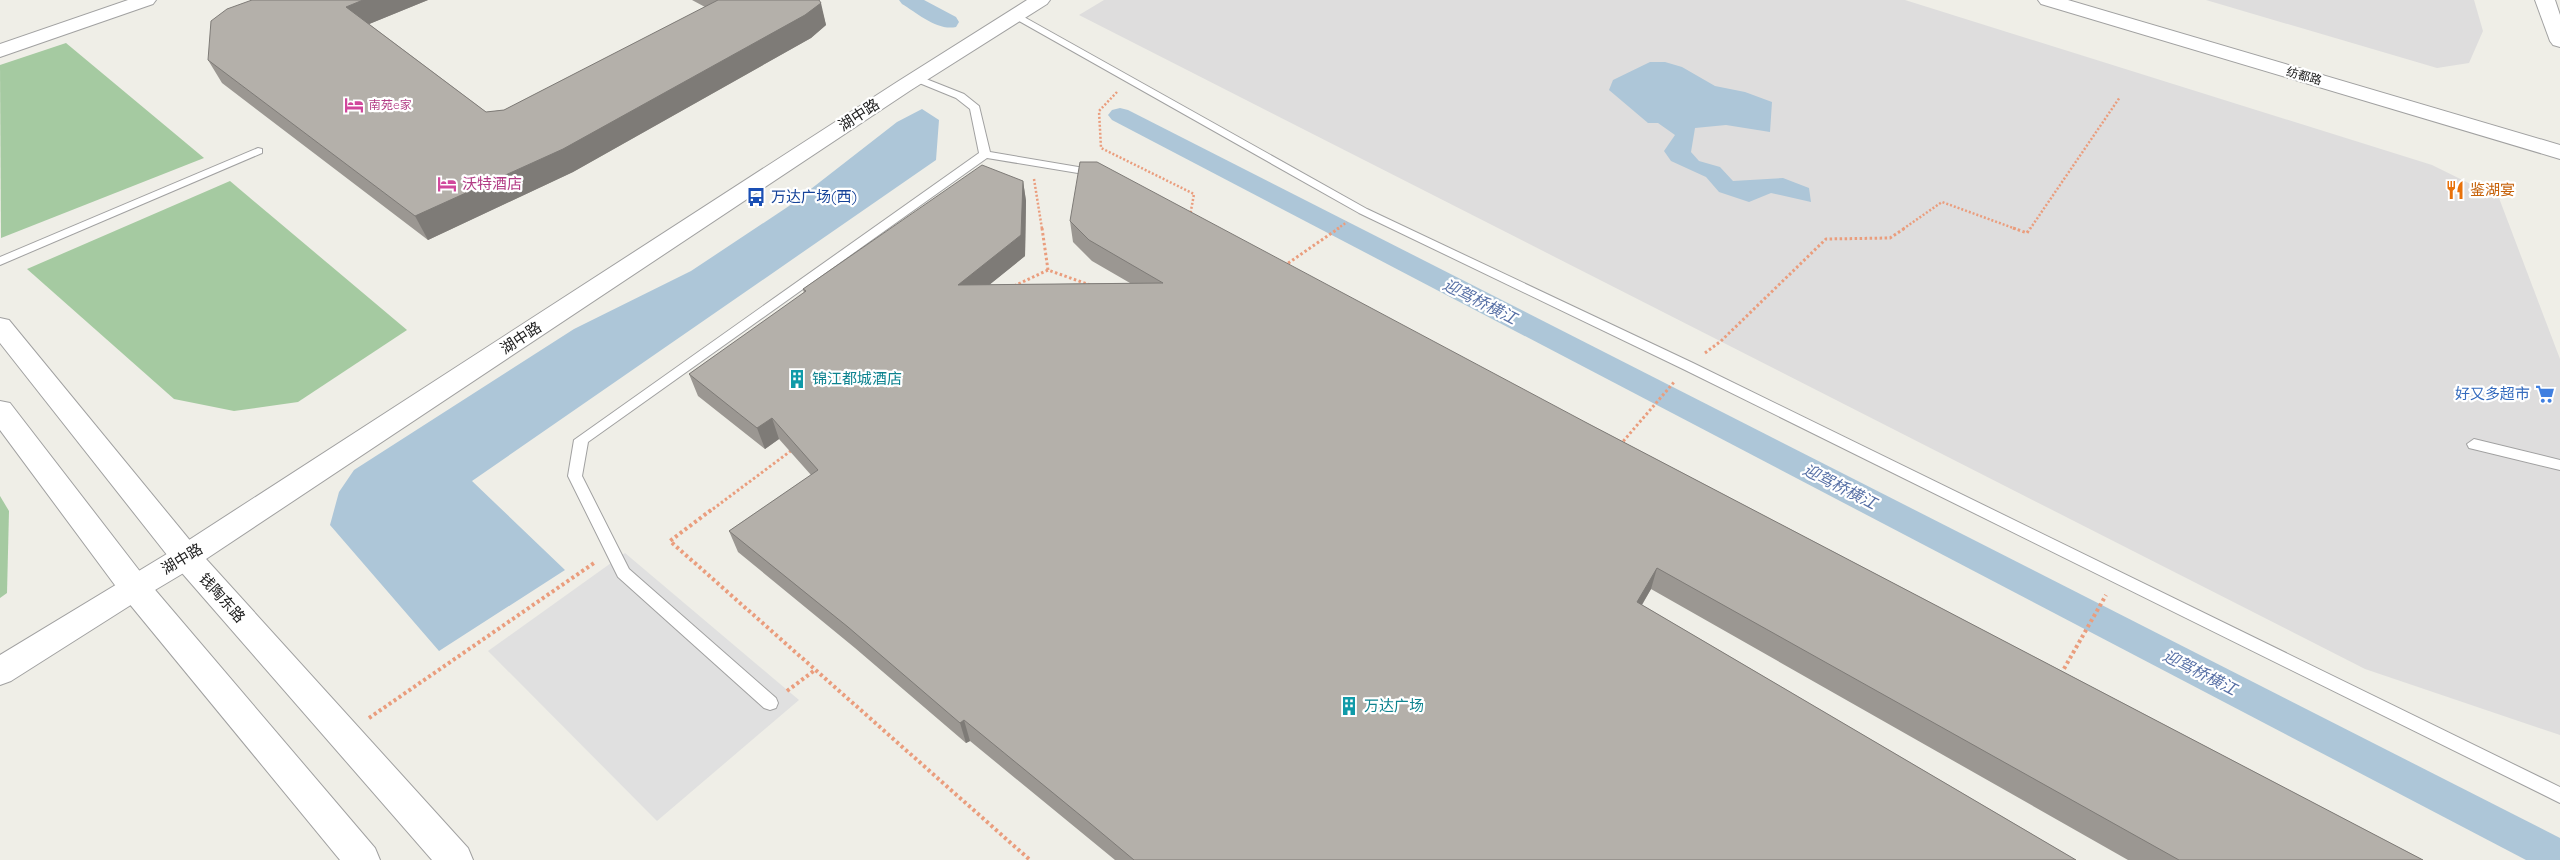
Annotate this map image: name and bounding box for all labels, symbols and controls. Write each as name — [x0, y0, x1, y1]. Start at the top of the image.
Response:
street label: 纺都路 — [2285, 63, 2324, 88]
hotel icon: 南苑e家 — [343, 94, 365, 116]
street label: 湖中路 — [835, 94, 883, 135]
place label: 南苑e家 — [369, 97, 412, 112]
hotel icon: 沃特酒店 — [436, 173, 458, 195]
place label: 沃特酒店 — [462, 174, 522, 193]
restaurant icon: 鉴湖宴 — [2444, 179, 2466, 201]
place label: 鉴湖宴 — [2470, 180, 2515, 199]
bus stop icon: 万达广场(西) — [745, 186, 767, 208]
place label: 万达广场(西) — [771, 187, 857, 206]
water label: 迎驾桥横江 — [1440, 274, 1522, 329]
street label: 湖中路 — [497, 317, 545, 358]
building icon: 锦江都城酒店 — [786, 368, 808, 390]
place label: 锦江都城酒店 — [812, 369, 902, 388]
supermarket icon: 好又多超市 — [2534, 383, 2556, 405]
place label: 好又多超市 — [2455, 384, 2530, 403]
water label: 迎驾桥横江 — [1800, 459, 1882, 514]
street label: 湖中路 — [158, 539, 206, 578]
street label: 钱陶东路 — [195, 569, 250, 626]
water label: 迎驾桥横江 — [2160, 645, 2242, 700]
building icon: 万达广场 — [1338, 695, 1360, 717]
place label: 万达广场 — [1364, 696, 1424, 715]

